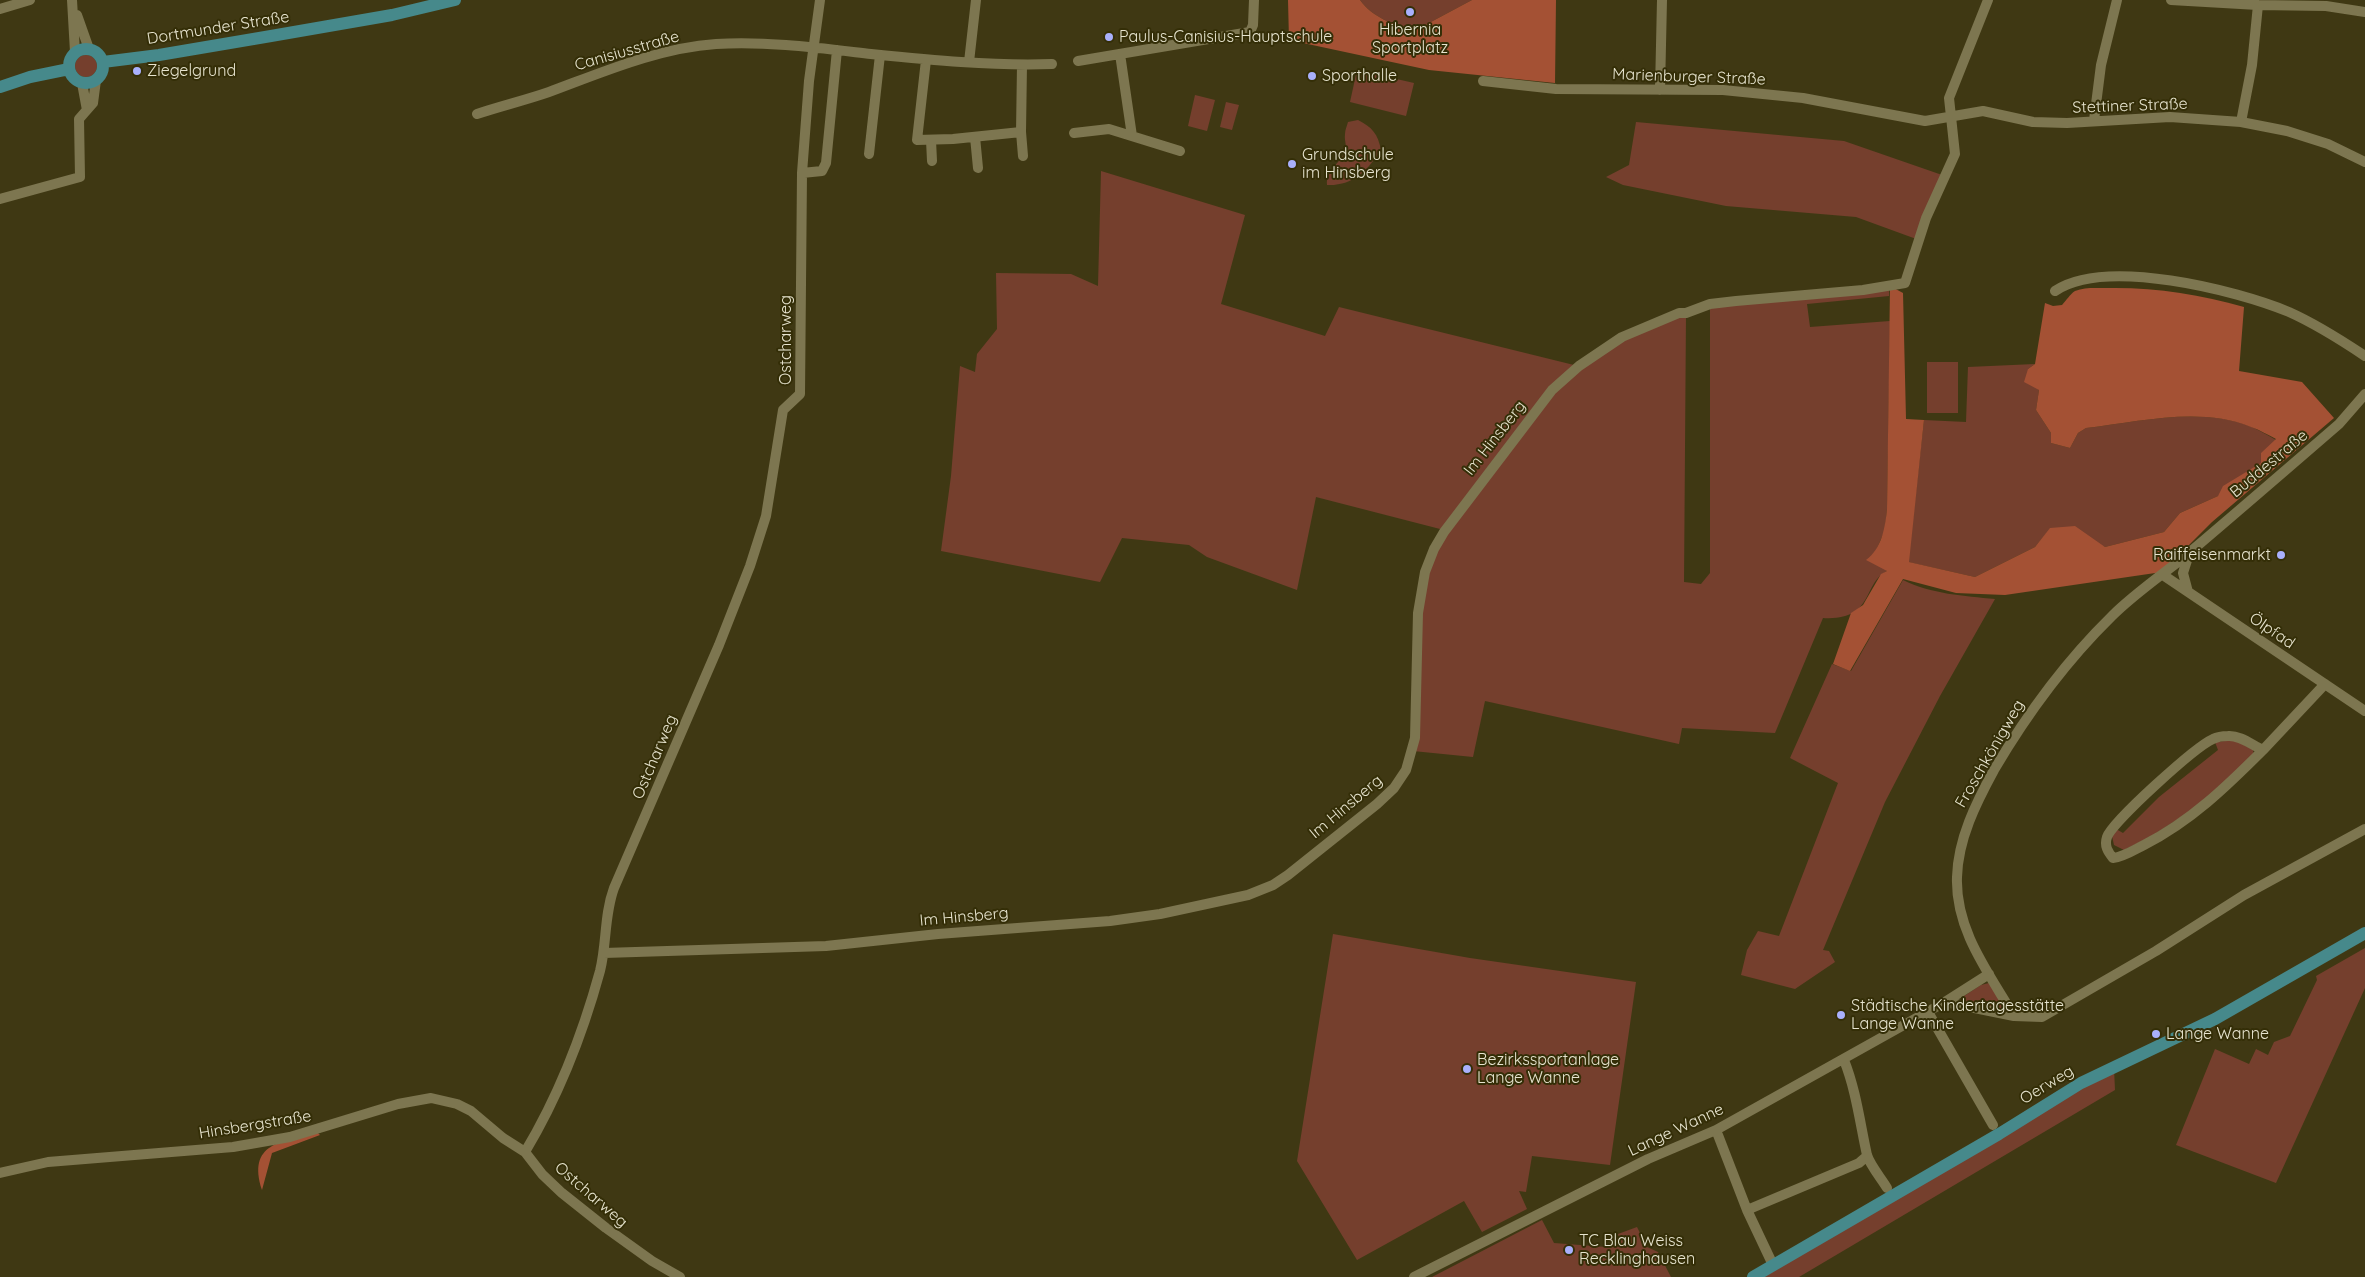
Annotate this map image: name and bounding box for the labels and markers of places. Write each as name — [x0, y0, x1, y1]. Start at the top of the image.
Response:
marker: Hibernia Sportplatz — [1404, 6, 1416, 18]
place label: Hibernia Sportplatz — [1372, 20, 1448, 58]
place label: Paulus-Canisius-Hauptschule — [1119, 27, 1332, 47]
marker: Paulus-Canisius-Hauptschule — [1103, 31, 1115, 43]
place label: Ziegelgrund — [147, 61, 236, 81]
marker: Ziegelgrund — [131, 65, 143, 77]
place label: Sporthalle — [1322, 66, 1397, 86]
marker: Sporthalle — [1306, 70, 1318, 82]
place label: Grundschule im Hinsberg — [1302, 145, 1394, 183]
marker: Grundschule im Hinsberg — [1286, 158, 1298, 170]
place label: Raiffeisenmarkt — [2153, 545, 2271, 565]
marker: Raiffeisenmarkt — [2275, 549, 2287, 561]
place label: Städtische Kindertagesstätte Lange Wanne — [1851, 996, 2064, 1034]
marker: Städtische Kindertagesstätte Lange Wanne — [1835, 1009, 1847, 1021]
place label: Lange Wanne — [2166, 1024, 2269, 1044]
marker: Lange Wanne — [2150, 1028, 2162, 1040]
place label: Bezirkssportanlage Lange Wanne — [1477, 1050, 1619, 1088]
marker: Bezirkssportanlage Lange Wanne — [1461, 1063, 1473, 1075]
place label: TC Blau Weiss Recklinghausen — [1579, 1231, 1695, 1269]
marker: TC Blau Weiss Recklinghausen — [1563, 1244, 1575, 1256]

